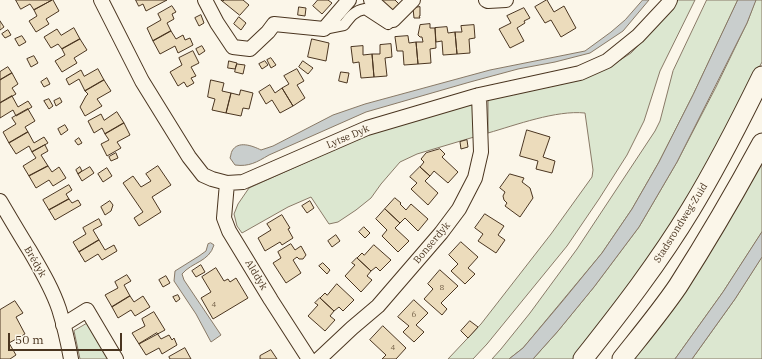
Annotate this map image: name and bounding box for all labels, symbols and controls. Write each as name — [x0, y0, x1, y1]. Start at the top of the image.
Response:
street label: Lytse Dyk — [325, 123, 371, 151]
street label: Stadsrondweg-Zuid — [652, 181, 710, 265]
street label: Bonserdyk — [411, 220, 453, 266]
street label: Brédyk — [21, 244, 49, 280]
street label: Alddyk — [242, 258, 270, 292]
house number: 8 — [440, 283, 444, 293]
house number: 4 — [212, 300, 216, 310]
house number: 6 — [412, 310, 416, 320]
scale bar — [10, 325, 124, 351]
text: 50 m — [15, 332, 44, 347]
house number: 4 — [391, 343, 395, 353]

